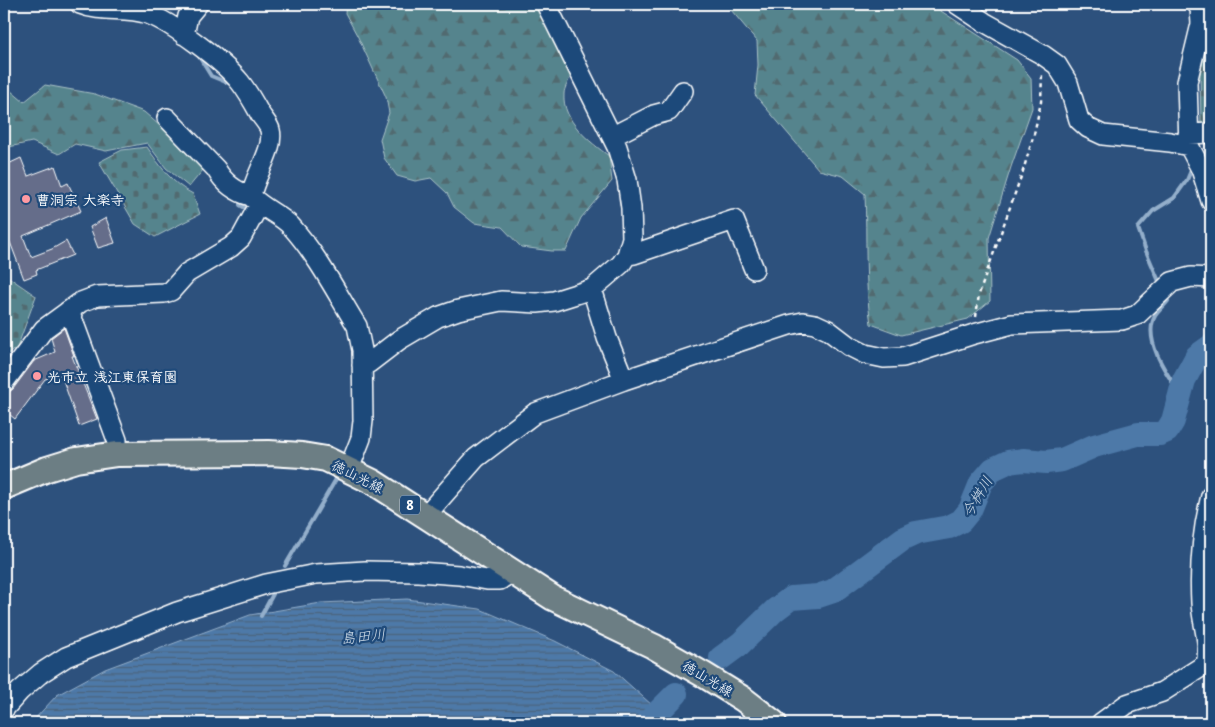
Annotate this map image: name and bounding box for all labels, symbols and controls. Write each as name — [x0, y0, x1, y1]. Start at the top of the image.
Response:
place label: 曹洞宗 大楽寺 — [36, 189, 125, 210]
marker: 曹洞宗 大楽寺 — [20, 193, 32, 205]
place label: 光市立 浅江東保育園 — [47, 366, 178, 387]
marker: 光市立 浅江東保育園 — [31, 370, 43, 382]
street label: 徳山光線 — [328, 454, 388, 498]
water label: 今桝川 — [955, 471, 997, 521]
road number: 8 — [400, 496, 420, 514]
water label: 島田川 — [339, 621, 387, 649]
street label: 徳山光線 — [679, 655, 737, 701]

